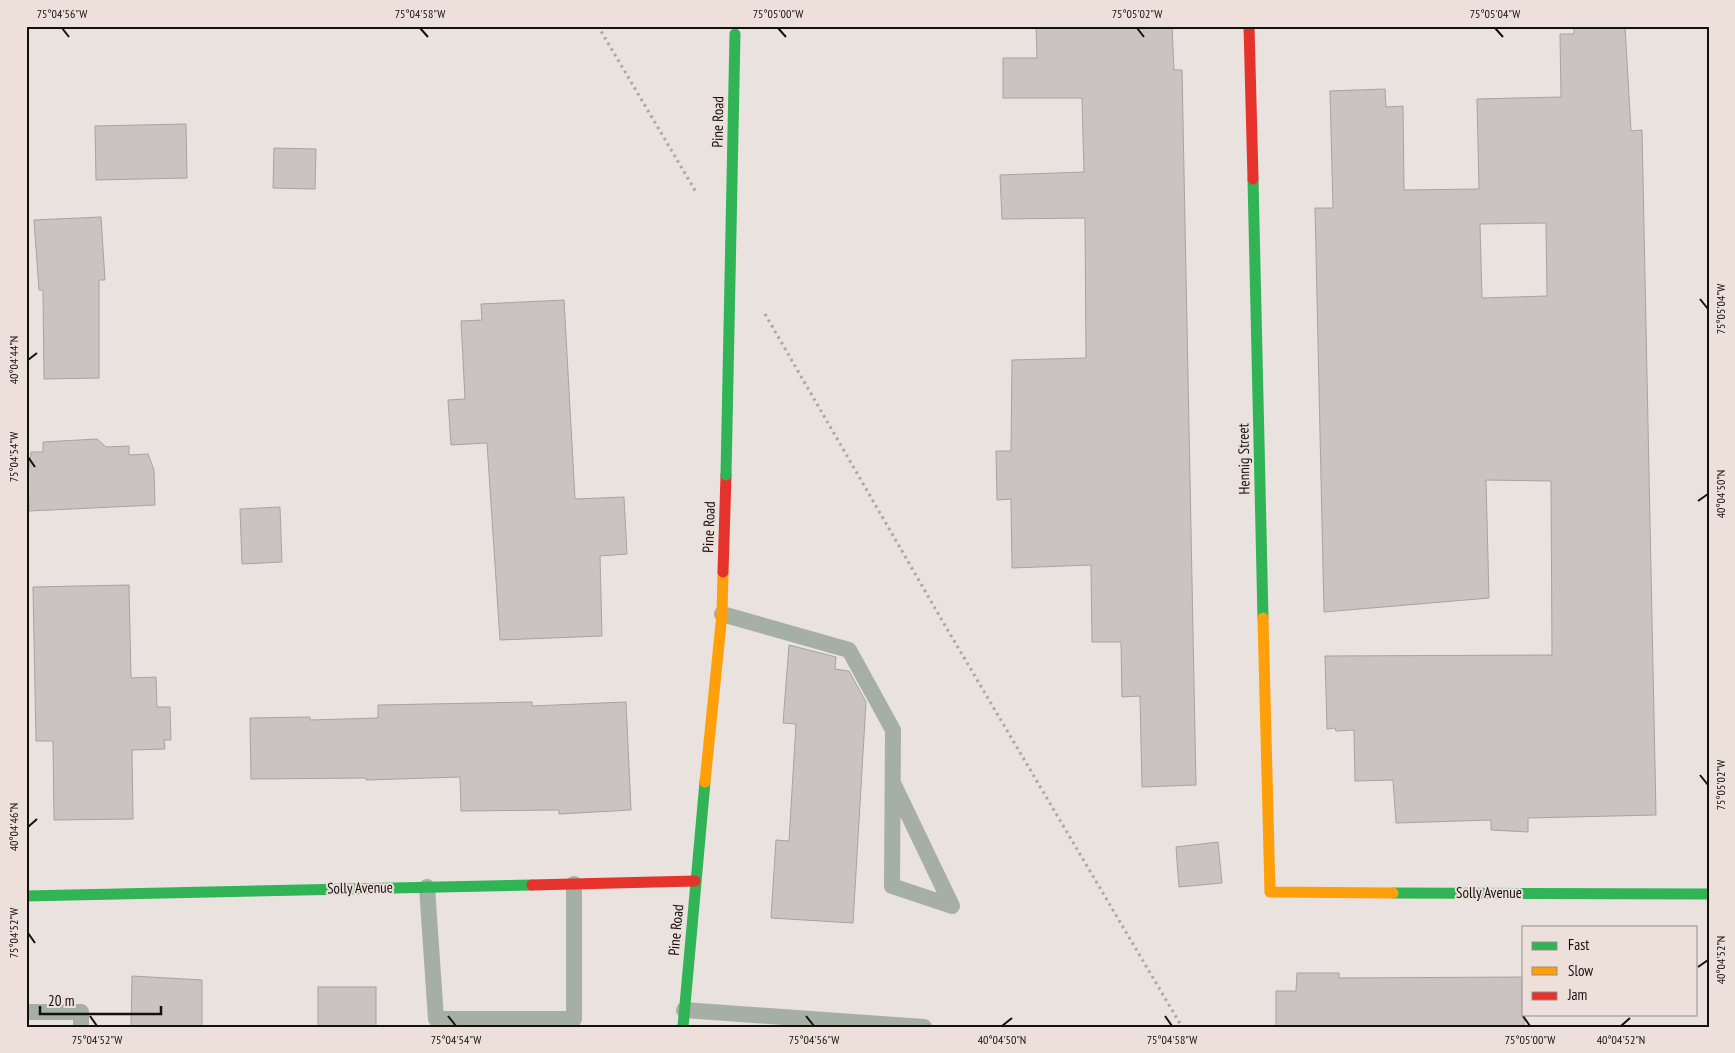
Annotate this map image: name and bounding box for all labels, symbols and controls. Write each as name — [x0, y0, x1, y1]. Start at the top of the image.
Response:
text: 75°04'56"W — [37, 6, 87, 21]
text: 75°04'58"W — [395, 6, 445, 21]
text: 75°05'00"W — [753, 6, 803, 21]
text: 75°05'02"W — [1112, 6, 1162, 21]
text: 75°05'04"W — [1470, 6, 1520, 21]
street label: Pine Road — [708, 96, 727, 148]
text: 75°05'04"W — [1713, 284, 1728, 334]
text: 40°04'44"N — [6, 336, 21, 384]
street label: Hennig Street — [1233, 423, 1254, 495]
text: 75°04'54"W — [6, 432, 21, 482]
text: 40°04'50"N — [1713, 470, 1728, 518]
street label: Pine Road — [698, 501, 719, 553]
text: 75°05'02"W — [1713, 760, 1728, 810]
text: 40°04'46"N — [6, 803, 21, 851]
street label: Solly Avenue — [327, 877, 393, 898]
street label: Solly Avenue — [1456, 883, 1522, 902]
street label: Pine Road — [664, 903, 687, 956]
text: 75°04'52"W — [6, 908, 21, 958]
legend — [1522, 926, 1698, 1016]
text: Fast — [1568, 935, 1589, 954]
text: 40°04'52"N — [1713, 936, 1728, 984]
text: Slow — [1568, 961, 1593, 980]
scale bar — [40, 983, 161, 1015]
text: Jam — [1567, 985, 1587, 1004]
text: 20 m — [48, 991, 74, 1010]
text: 75°04'52"W — [72, 1032, 122, 1047]
text: 75°04'54"W — [431, 1032, 481, 1047]
text: 75°04'56"W — [789, 1032, 839, 1047]
text: 40°04'50"N — [978, 1032, 1026, 1047]
text: 75°04'58"W — [1147, 1032, 1197, 1047]
text: 75°05'00"W — [1505, 1032, 1555, 1047]
text: 40°04'52"N — [1597, 1032, 1645, 1047]

